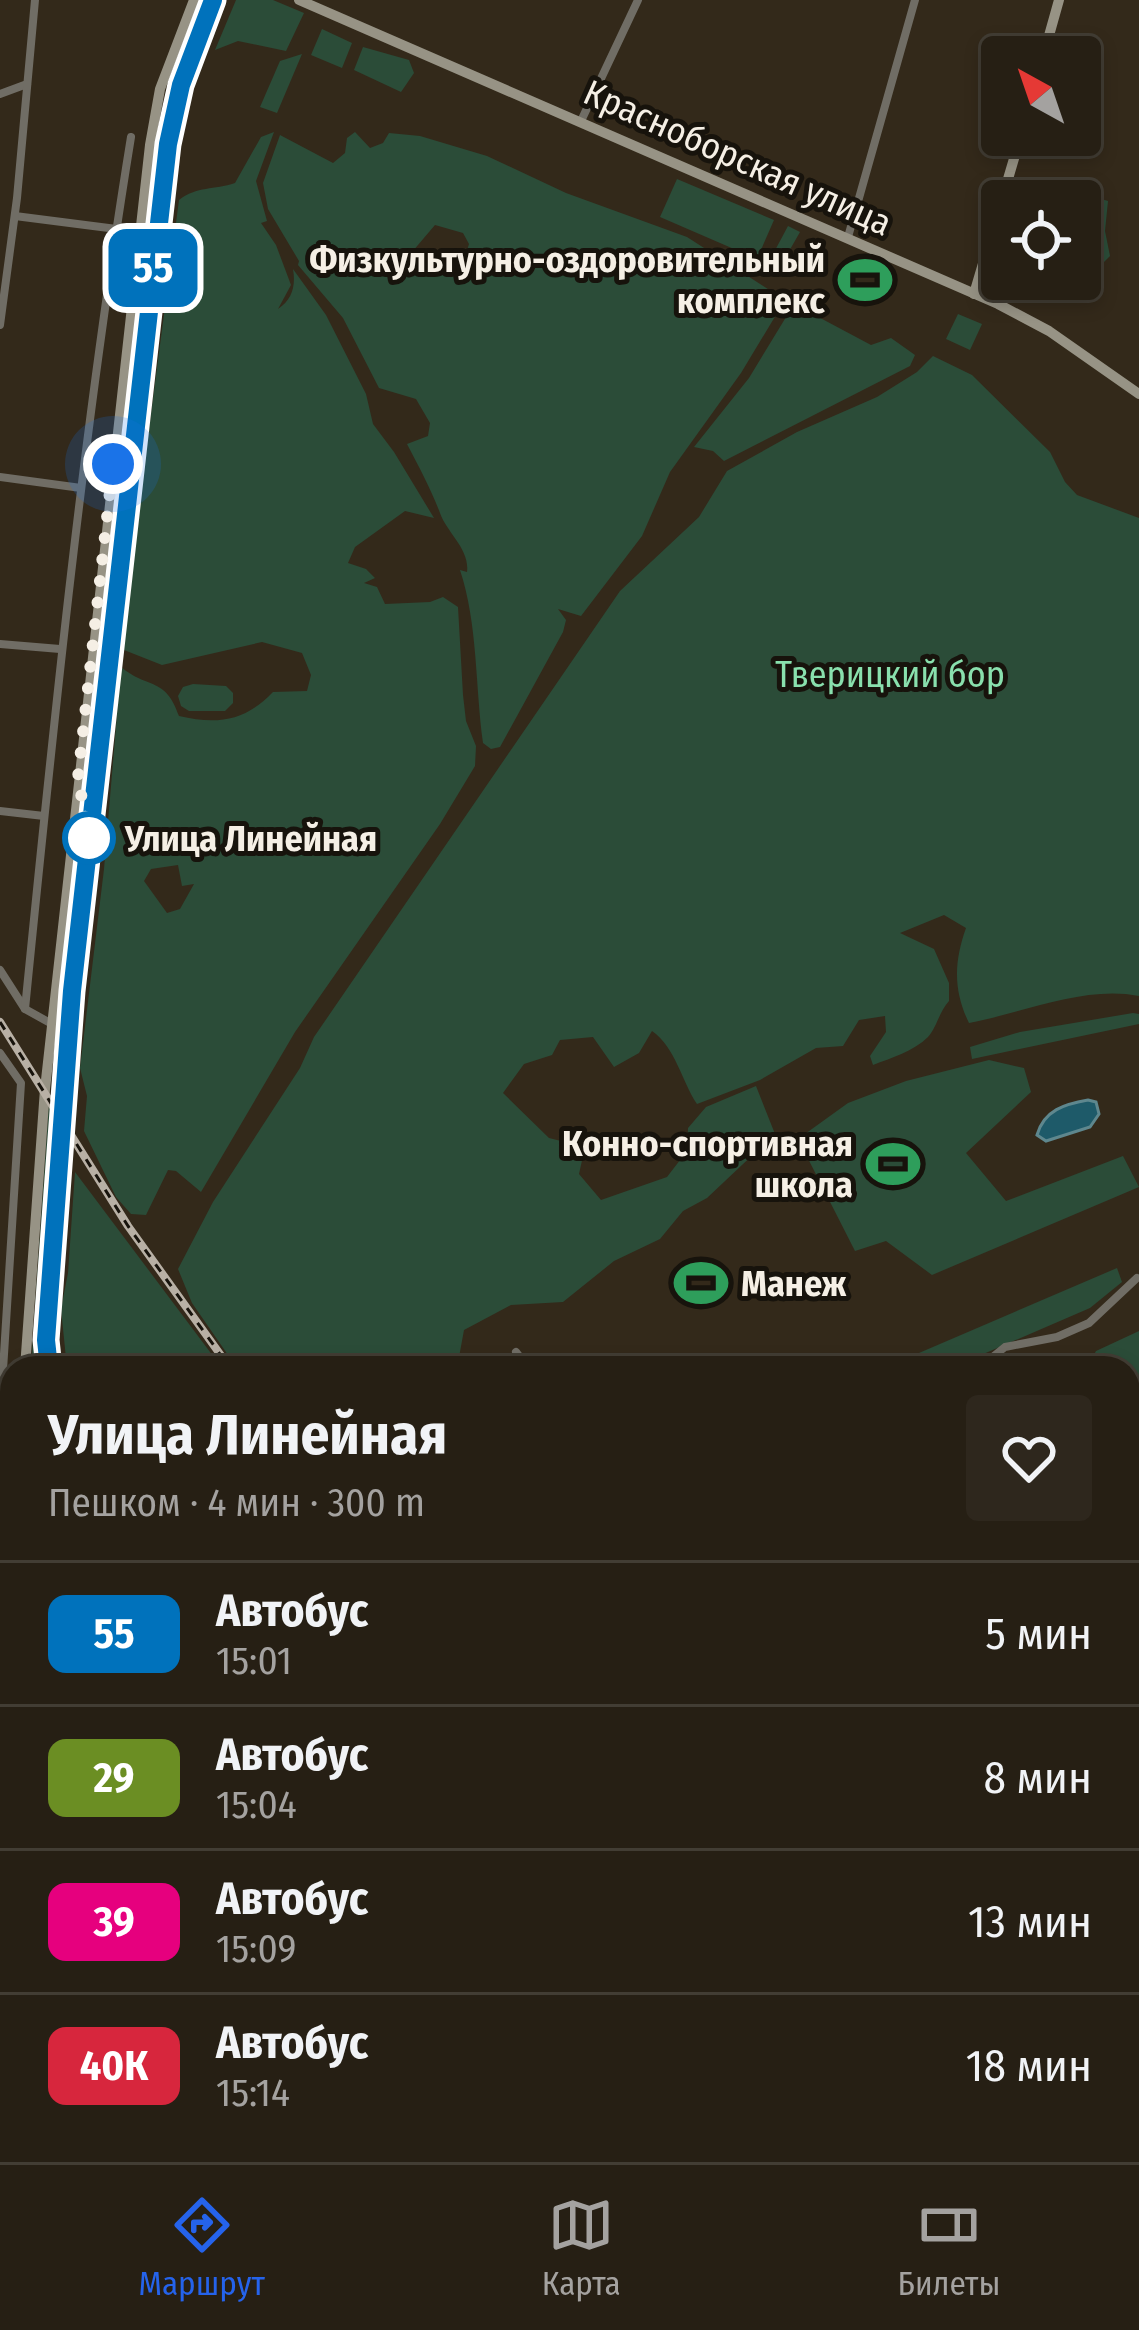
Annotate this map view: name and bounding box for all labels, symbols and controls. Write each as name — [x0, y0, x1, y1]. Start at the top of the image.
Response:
north arrow — [981, 36, 1101, 156]
map controls — [981, 36, 1101, 300]
street label: Красноборская улица — [577, 70, 898, 246]
button: locate — [981, 180, 1101, 300]
line badge: 55 — [99, 229, 207, 307]
place label: Физкультурно-оздоровительный комплекс — [310, 238, 825, 323]
text: 55 — [132, 243, 174, 293]
sports icon: Физкультурно-оздоровительный комплекс — [836, 251, 894, 309]
your location — [83, 434, 143, 494]
park label: Тверицкий бор — [775, 653, 1005, 697]
marker: Улица Линейная — [64, 813, 114, 863]
place label: Улица Линейная — [124, 817, 377, 861]
place label: Конно-спортивная школа — [562, 1122, 853, 1207]
sports icon: Конно-спортивная школа — [864, 1135, 922, 1193]
sports icon: Манеж — [672, 1254, 730, 1312]
place label: Манеж — [741, 1262, 847, 1306]
button: heart — [966, 1395, 1092, 1521]
text: Улица Линейная — [48, 1401, 447, 1469]
text: Пешком · 4 мин · 300 m — [48, 1480, 425, 1526]
text: Автобус — [216, 1584, 368, 1638]
text: 5 мин — [985, 1607, 1092, 1661]
text: 55 — [93, 1609, 135, 1659]
text: 15:01 — [216, 1638, 292, 1684]
text: Автобус — [216, 1728, 368, 1782]
text: 8 мин — [983, 1751, 1092, 1805]
text: 29 — [94, 1753, 134, 1803]
text: 15:04 — [216, 1782, 297, 1828]
text: Автобус — [216, 1872, 368, 1926]
text: 13 мин — [968, 1895, 1092, 1949]
text: 39 — [93, 1897, 135, 1947]
text: 15:09 — [216, 1926, 296, 1972]
text: Автобус — [216, 2016, 368, 2070]
text: 18 мин — [966, 2039, 1092, 2093]
text: 40К — [80, 2041, 148, 2091]
text: 15:14 — [216, 2070, 290, 2116]
tab: Маршрут — [138, 2192, 265, 2304]
tab: Карта — [542, 2192, 621, 2304]
tab: Билеты — [898, 2192, 1000, 2304]

